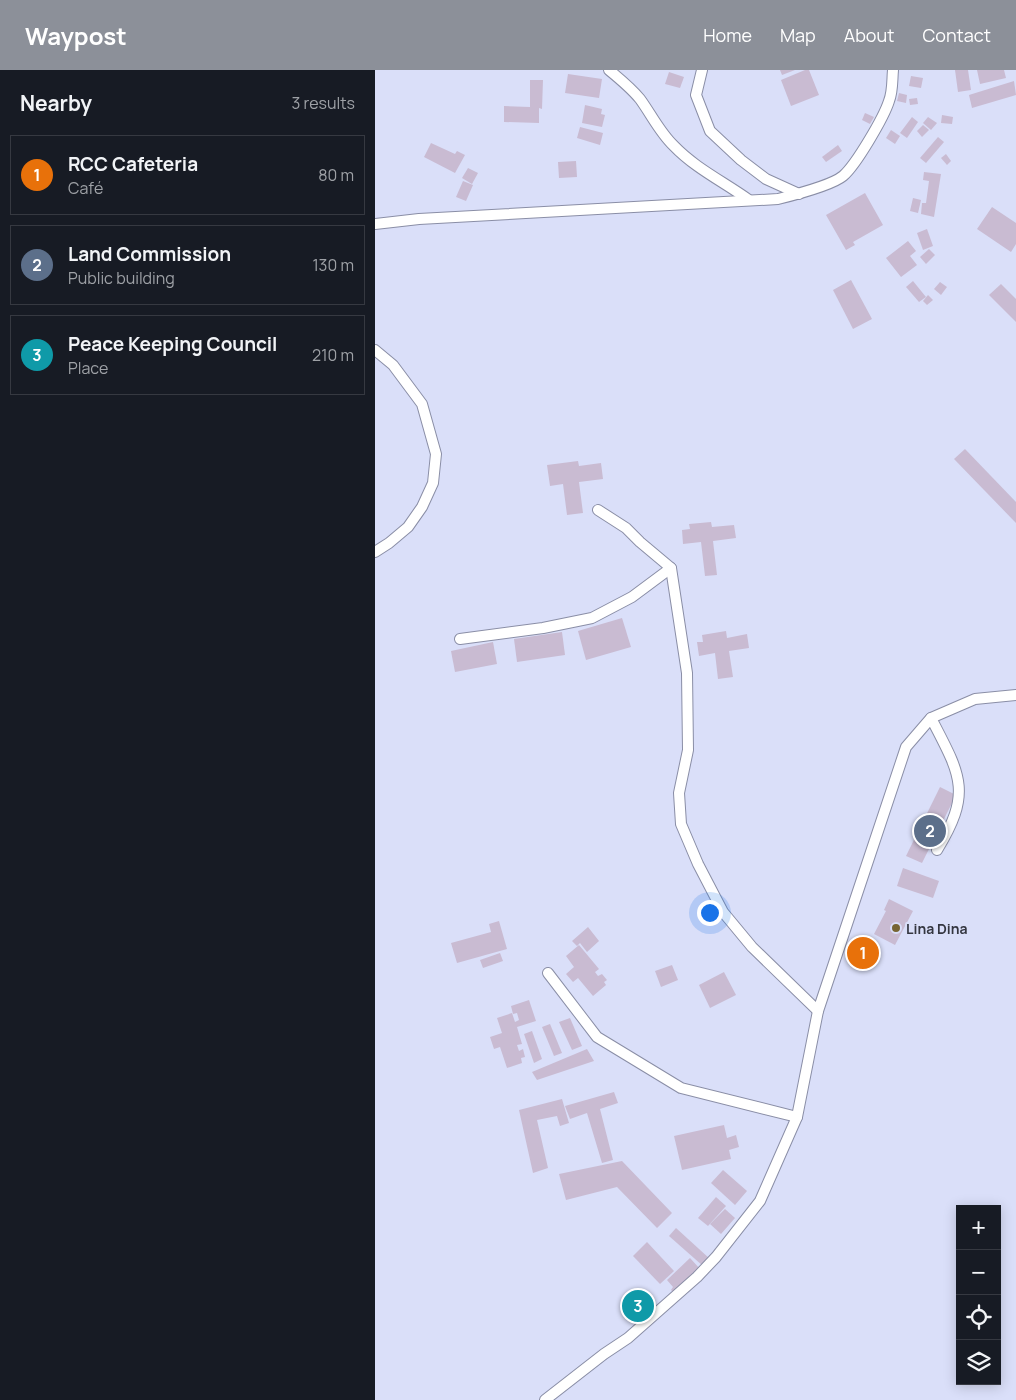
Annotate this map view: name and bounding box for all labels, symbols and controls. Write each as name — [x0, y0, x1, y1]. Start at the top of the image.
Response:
text: Waypost — [25, 19, 127, 52]
text: Home — [703, 23, 752, 47]
text: Map — [780, 23, 816, 47]
text: About — [844, 23, 894, 47]
text: Contact — [922, 23, 991, 47]
text: Nearby — [20, 89, 92, 117]
text: 3 results — [292, 92, 355, 114]
text: RCC Cafeteria — [68, 151, 198, 177]
text: 1 — [33, 164, 41, 186]
text: 80 m — [318, 164, 354, 186]
text: Café — [68, 177, 103, 199]
text: Land Commission — [68, 241, 231, 267]
text: 2 — [32, 254, 42, 276]
text: 130 m — [312, 254, 354, 276]
text: Public building — [68, 267, 175, 289]
text: Peace Keeping Council — [68, 331, 277, 357]
text: 3 — [32, 344, 42, 366]
text: 210 m — [312, 344, 354, 366]
text: Place — [68, 357, 108, 379]
pin: 2 — [914, 812, 946, 850]
your location — [697, 900, 723, 926]
place label: Lina Dina — [906, 919, 968, 938]
marker: Lina Dina — [890, 922, 902, 934]
pin: 1 — [847, 934, 879, 972]
map controls — [956, 1205, 1001, 1385]
button: + — [956, 1205, 1001, 1250]
button: − — [956, 1250, 1001, 1295]
pin: 3 — [622, 1287, 654, 1325]
button: locate — [956, 1295, 1001, 1340]
button: layers — [956, 1340, 1001, 1385]

